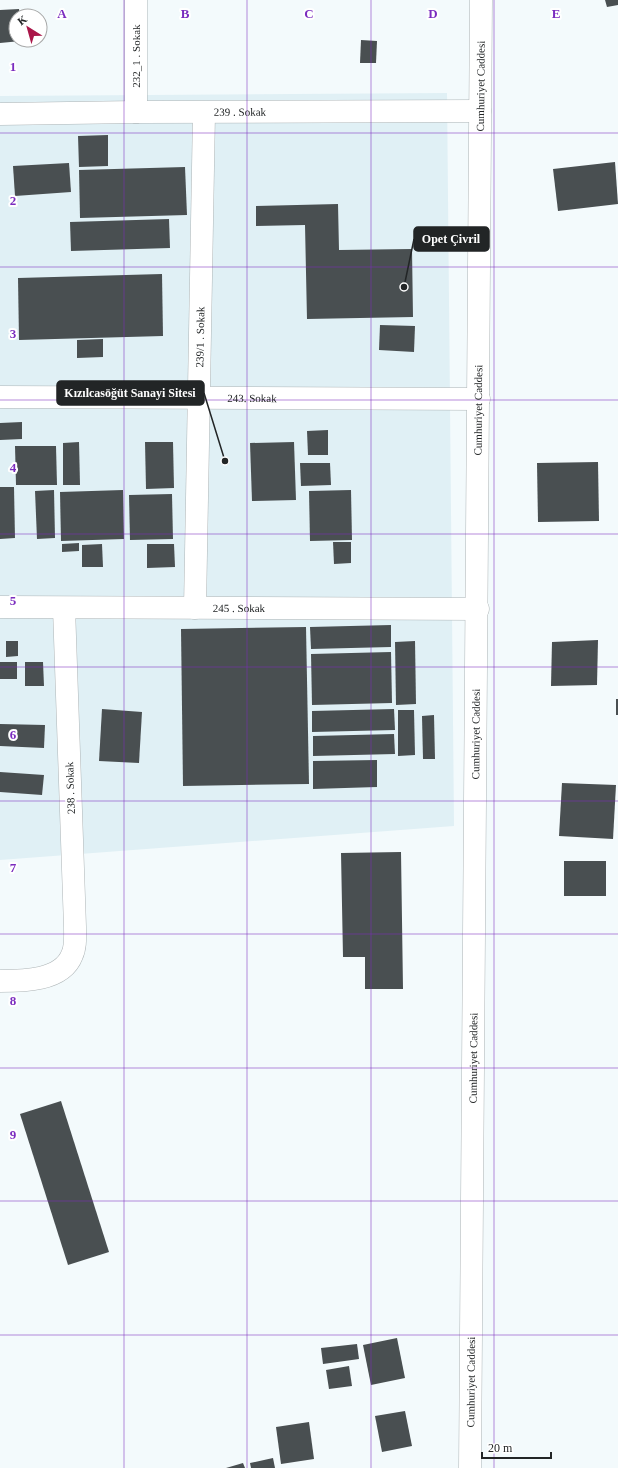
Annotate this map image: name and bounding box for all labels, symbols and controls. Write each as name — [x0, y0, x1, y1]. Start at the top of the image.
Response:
text: A — [57, 6, 67, 21]
text: B — [181, 6, 190, 21]
text: C — [304, 6, 314, 21]
text: D — [428, 6, 438, 21]
text: E — [552, 6, 560, 21]
north arrow — [8, 8, 48, 48]
text: K — [15, 12, 29, 27]
street label: 232_1 . Sokak — [130, 24, 142, 88]
street label: Cumhuriyet Caddesi — [474, 41, 487, 131]
text: 1 — [10, 59, 16, 74]
street label: 239 . Sokak — [214, 106, 267, 118]
text: 2 — [10, 193, 16, 208]
callout: Opet Çivril — [414, 227, 489, 251]
text: Opet Çivril — [422, 232, 481, 246]
street label: 239/1 . Sokak — [193, 306, 206, 368]
text: 3 — [10, 326, 17, 341]
street label: Cumhuriyet Caddesi — [472, 365, 484, 455]
callout: Kızılcasöğüt Sanayi Sitesi — [57, 381, 204, 405]
text: Kızılcasöğüt Sanayi Sitesi — [64, 386, 196, 400]
street label: 243. Sokak — [227, 392, 277, 404]
text: 4 — [10, 460, 17, 475]
text: 5 — [10, 593, 17, 608]
street label: 245 . Sokak — [213, 602, 266, 614]
street label: Cumhuriyet Caddesi — [469, 689, 482, 779]
text: 6 — [10, 727, 17, 742]
street label: 238 . Sokak — [63, 761, 77, 814]
text: 7 — [10, 860, 17, 875]
text: 8 — [10, 993, 17, 1008]
street label: Cumhuriyet Caddesi — [467, 1013, 479, 1103]
text: 9 — [10, 1127, 17, 1142]
street label: Cumhuriyet Caddesi — [464, 1337, 477, 1427]
scale bar — [482, 1434, 551, 1460]
text: 20 m — [488, 1441, 513, 1455]

